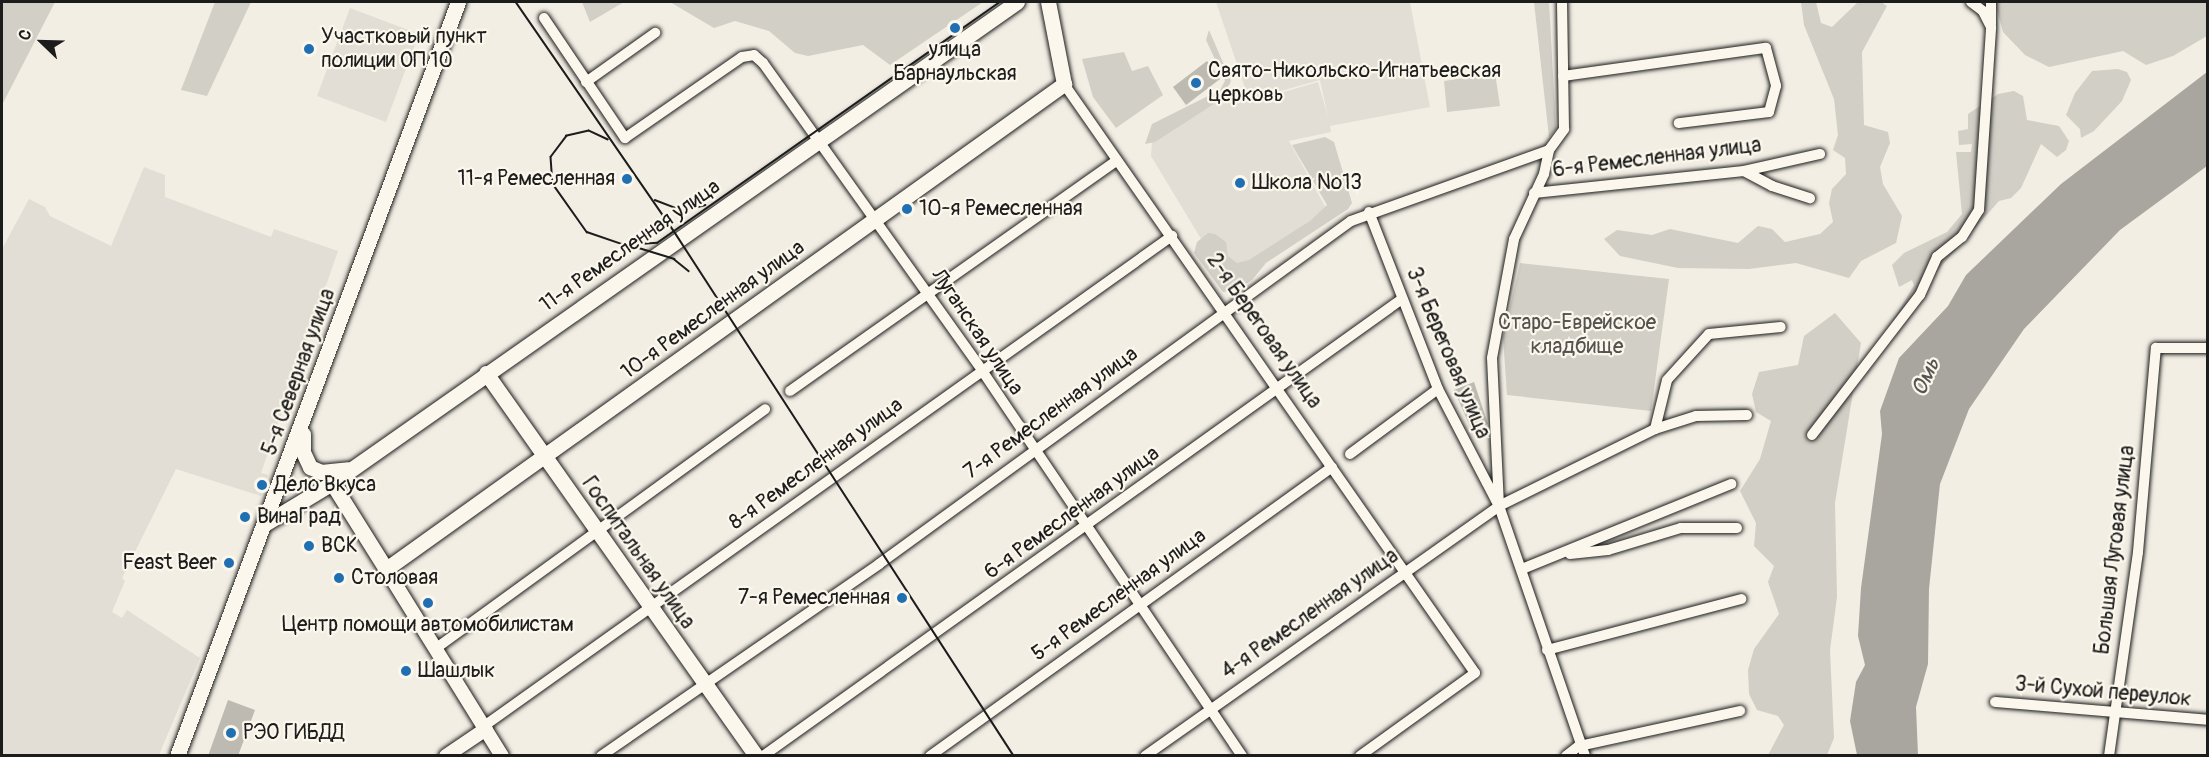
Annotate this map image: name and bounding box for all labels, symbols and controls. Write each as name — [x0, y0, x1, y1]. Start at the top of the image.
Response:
north arrow — [12, 12, 72, 72]
marker: улица Барнаульская — [948, 21, 962, 35]
place label: Участковый пункт полиции ОП 10 — [321, 24, 487, 74]
text: С — [14, 27, 37, 43]
place label: улица Барнаульская — [893, 37, 1017, 87]
marker: Участковый пункт полиции ОП 10 — [302, 42, 316, 56]
place label: Свято-Никольско-Игнатьевская церковь — [1208, 58, 1501, 108]
marker: Свято-Никольско-Игнатьевская церковь — [1189, 76, 1203, 90]
street label: 6-я Ремесленная улица — [1551, 133, 1763, 183]
place label: 11-я Ремесленная — [458, 166, 615, 192]
place label: Школа №13 — [1252, 170, 1362, 196]
marker: 11-я Ремесленная — [620, 172, 634, 186]
street label: 11-я Ремесленная улица — [535, 174, 725, 318]
marker: Школа №13 — [1233, 176, 1247, 190]
place label: 10-я Ремесленная — [919, 196, 1083, 222]
marker: 10-я Ремесленная — [900, 202, 914, 216]
street label: 10-я Ремесленная улица — [616, 235, 810, 385]
street label: 2-я Береговая улица — [1201, 249, 1327, 413]
street label: Луганская улица — [925, 264, 1029, 400]
street label: 3-я Береговая улица — [1401, 264, 1495, 442]
street label: 5-я Северная улица — [257, 285, 341, 459]
park label: Старо-Еврейское кладбище — [1498, 310, 1656, 360]
street label: 7-я Ремесленная улица — [959, 341, 1143, 485]
water label: Омь — [1906, 354, 1946, 400]
street label: 8-я Ремесленная улица — [724, 393, 908, 535]
street label: 6-я Ремесленная улица — [980, 441, 1164, 585]
street label: Большая Луговая улица — [2090, 444, 2140, 656]
place label: Дело Вкуса — [274, 472, 376, 498]
street label: Госпитальная улица — [576, 472, 700, 634]
marker: Дело Вкуса — [255, 478, 269, 492]
place label: ВинаГрад — [257, 504, 341, 530]
marker: ВинаГрад — [238, 510, 252, 524]
street label: 5-я Ремесленная улица — [1027, 523, 1211, 667]
place label: ВСК — [321, 533, 358, 559]
marker: ВСК — [302, 539, 316, 553]
street label: 4-я Ремесленная улица — [1217, 543, 1403, 685]
place label: Feast Beer — [122, 550, 217, 576]
marker: Feast Beer — [222, 556, 236, 570]
place label: Столовая — [351, 565, 438, 591]
marker: Столовая — [332, 571, 346, 585]
place label: 7-я Ремесленная — [738, 585, 890, 611]
marker: 7-я Ремесленная — [895, 591, 909, 605]
marker: Центр помощи автомобилистам — [421, 596, 435, 610]
place label: Центр помощи автомобилистам — [282, 612, 574, 638]
place label: Шашлык — [418, 658, 495, 684]
marker: Шашлык — [399, 664, 413, 678]
street label: 3-й Сухой переулок — [2014, 672, 2192, 712]
place label: РЭО ГИБДД — [243, 720, 344, 746]
marker: РЭО ГИБДД — [224, 726, 238, 740]

